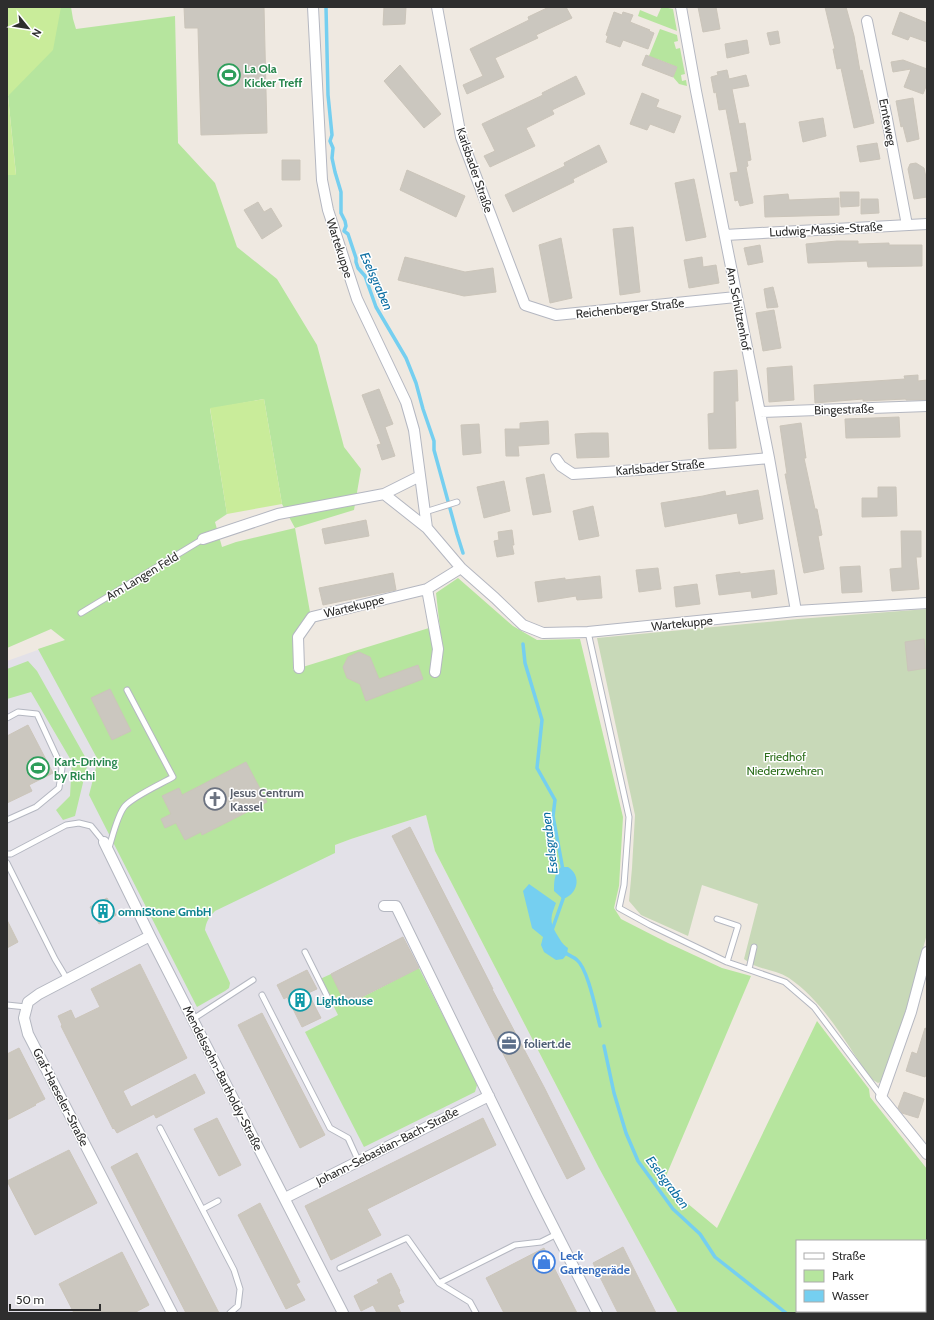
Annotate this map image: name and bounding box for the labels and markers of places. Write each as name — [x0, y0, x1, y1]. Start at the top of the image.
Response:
place label: La Ola Kicker Treff — [244, 61, 302, 90]
sports icon: La Ola Kicker Treff — [216, 62, 242, 88]
place label: Kart-Driving by Richi — [54, 754, 117, 783]
sports icon: Kart-Driving by Richi — [25, 755, 51, 781]
place label: Jesus Centrum Kassel — [229, 785, 304, 814]
church icon: Jesus Centrum Kassel — [202, 786, 228, 812]
building icon: omniStone GmbH — [90, 898, 116, 924]
place label: omniStone GmbH — [118, 904, 212, 919]
building icon: Lighthouse — [287, 987, 313, 1013]
place label: Lighthouse — [316, 993, 373, 1008]
office icon: foliert.de — [496, 1030, 522, 1056]
place label: foliert.de — [524, 1036, 571, 1051]
place label: Leck Gartengeräde — [560, 1248, 630, 1277]
shop icon: Leck Gartengeräde — [531, 1249, 557, 1275]

